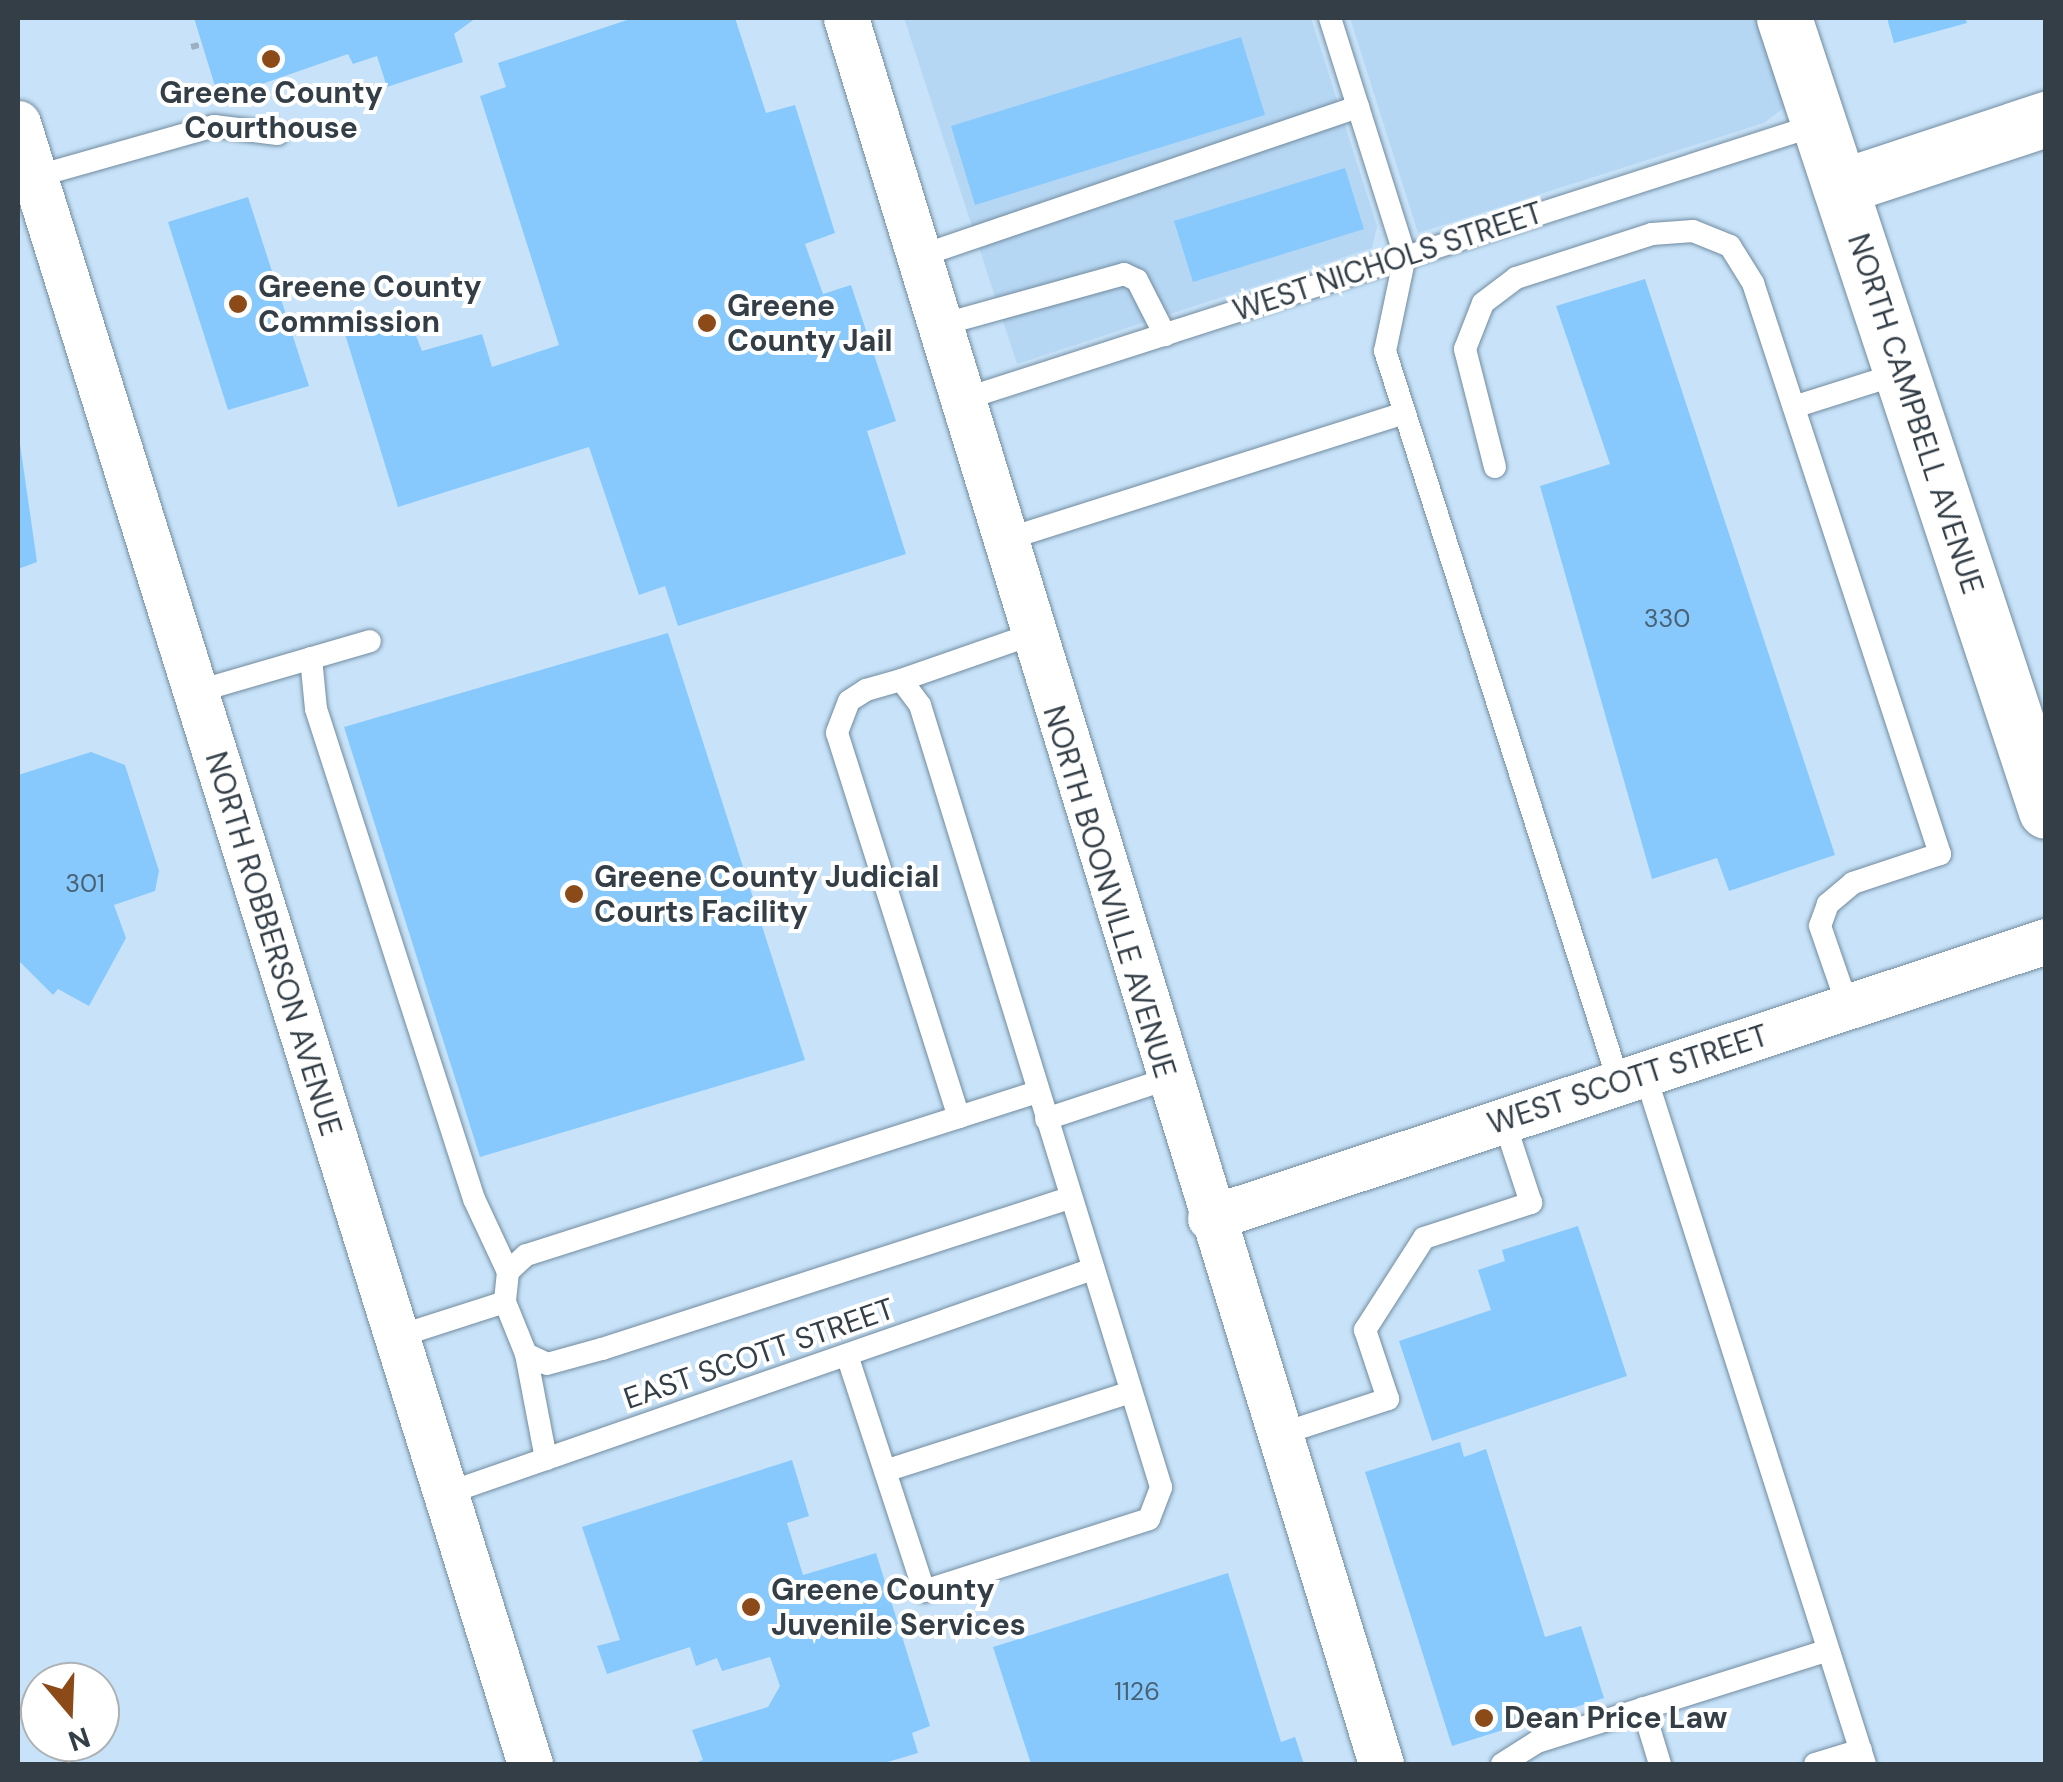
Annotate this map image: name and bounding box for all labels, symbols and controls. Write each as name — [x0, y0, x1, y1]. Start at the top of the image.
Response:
marker: Greene County Courthouse — [260, 48, 282, 70]
place label: Greene County Courthouse — [159, 75, 383, 146]
street label: WEST NICHOLS STREET — [1229, 195, 1547, 329]
street label: NORTH CAMPBELL AVENUE — [1840, 229, 1990, 599]
place label: Greene County Commission — [258, 269, 482, 340]
place label: Greene County Jail — [727, 288, 893, 358]
marker: Greene County Commission — [227, 293, 249, 315]
marker: Greene County Jail — [696, 312, 718, 334]
house number: 330 — [1644, 604, 1690, 634]
street label: NORTH BOONVILLE AVENUE — [1035, 702, 1183, 1082]
street label: NORTH ROBBERSON AVENUE — [197, 748, 349, 1140]
place label: Greene County Judicial Courts Facility — [594, 859, 939, 930]
house number: 301 — [65, 869, 105, 899]
marker: Greene County Judicial Courts Facility — [563, 883, 585, 905]
street label: WEST SCOTT STREET — [1483, 1018, 1773, 1142]
street label: EAST SCOTT STREET — [619, 1291, 899, 1417]
place label: Greene County Juvenile Services — [771, 1572, 1026, 1642]
marker: Greene County Juvenile Services — [740, 1596, 762, 1618]
north arrow — [20, 1662, 120, 1762]
house number: 1126 — [1114, 1677, 1160, 1707]
place label: Dean Price Law — [1504, 1700, 1727, 1736]
marker: Dean Price Law — [1473, 1707, 1495, 1729]
text: N — [64, 1718, 95, 1760]

